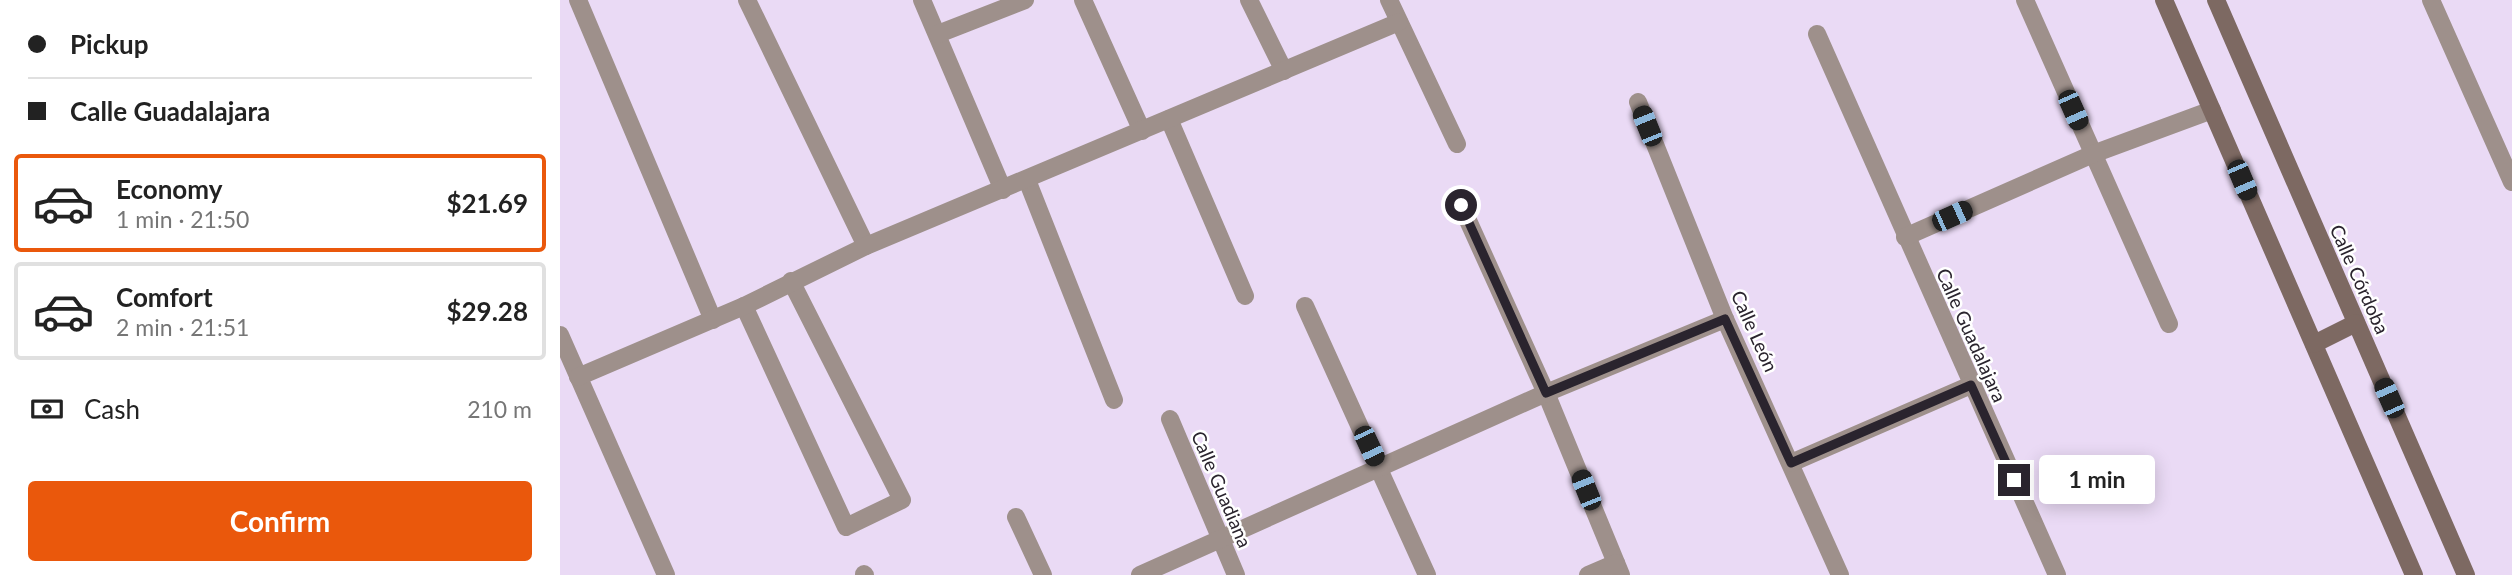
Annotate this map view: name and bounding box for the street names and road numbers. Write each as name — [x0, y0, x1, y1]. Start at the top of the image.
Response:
street label: Calle Córdoba — [2326, 221, 2394, 337]
street label: Calle Guadalajara — [1932, 265, 2012, 405]
street label: Calle León — [1727, 287, 1783, 375]
street label: Calle Guadiana — [1187, 427, 1257, 551]

